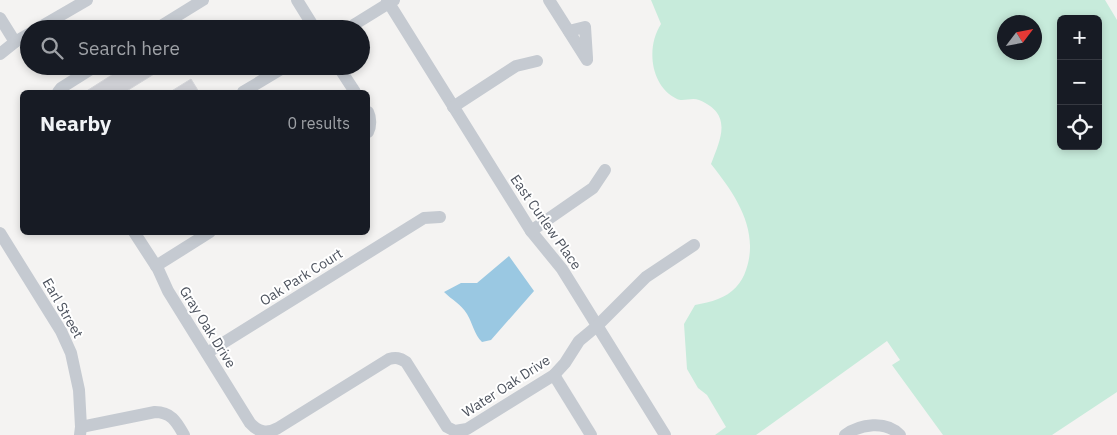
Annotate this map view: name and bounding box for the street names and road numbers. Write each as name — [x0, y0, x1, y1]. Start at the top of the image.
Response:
street label: East Curlew Place — [506, 171, 586, 273]
street label: Oak Park Court — [256, 244, 346, 310]
street label: Earl Street — [39, 275, 87, 341]
street label: Gray Oak Drive — [176, 283, 240, 371]
street label: Water Oak Drive — [459, 351, 554, 421]

